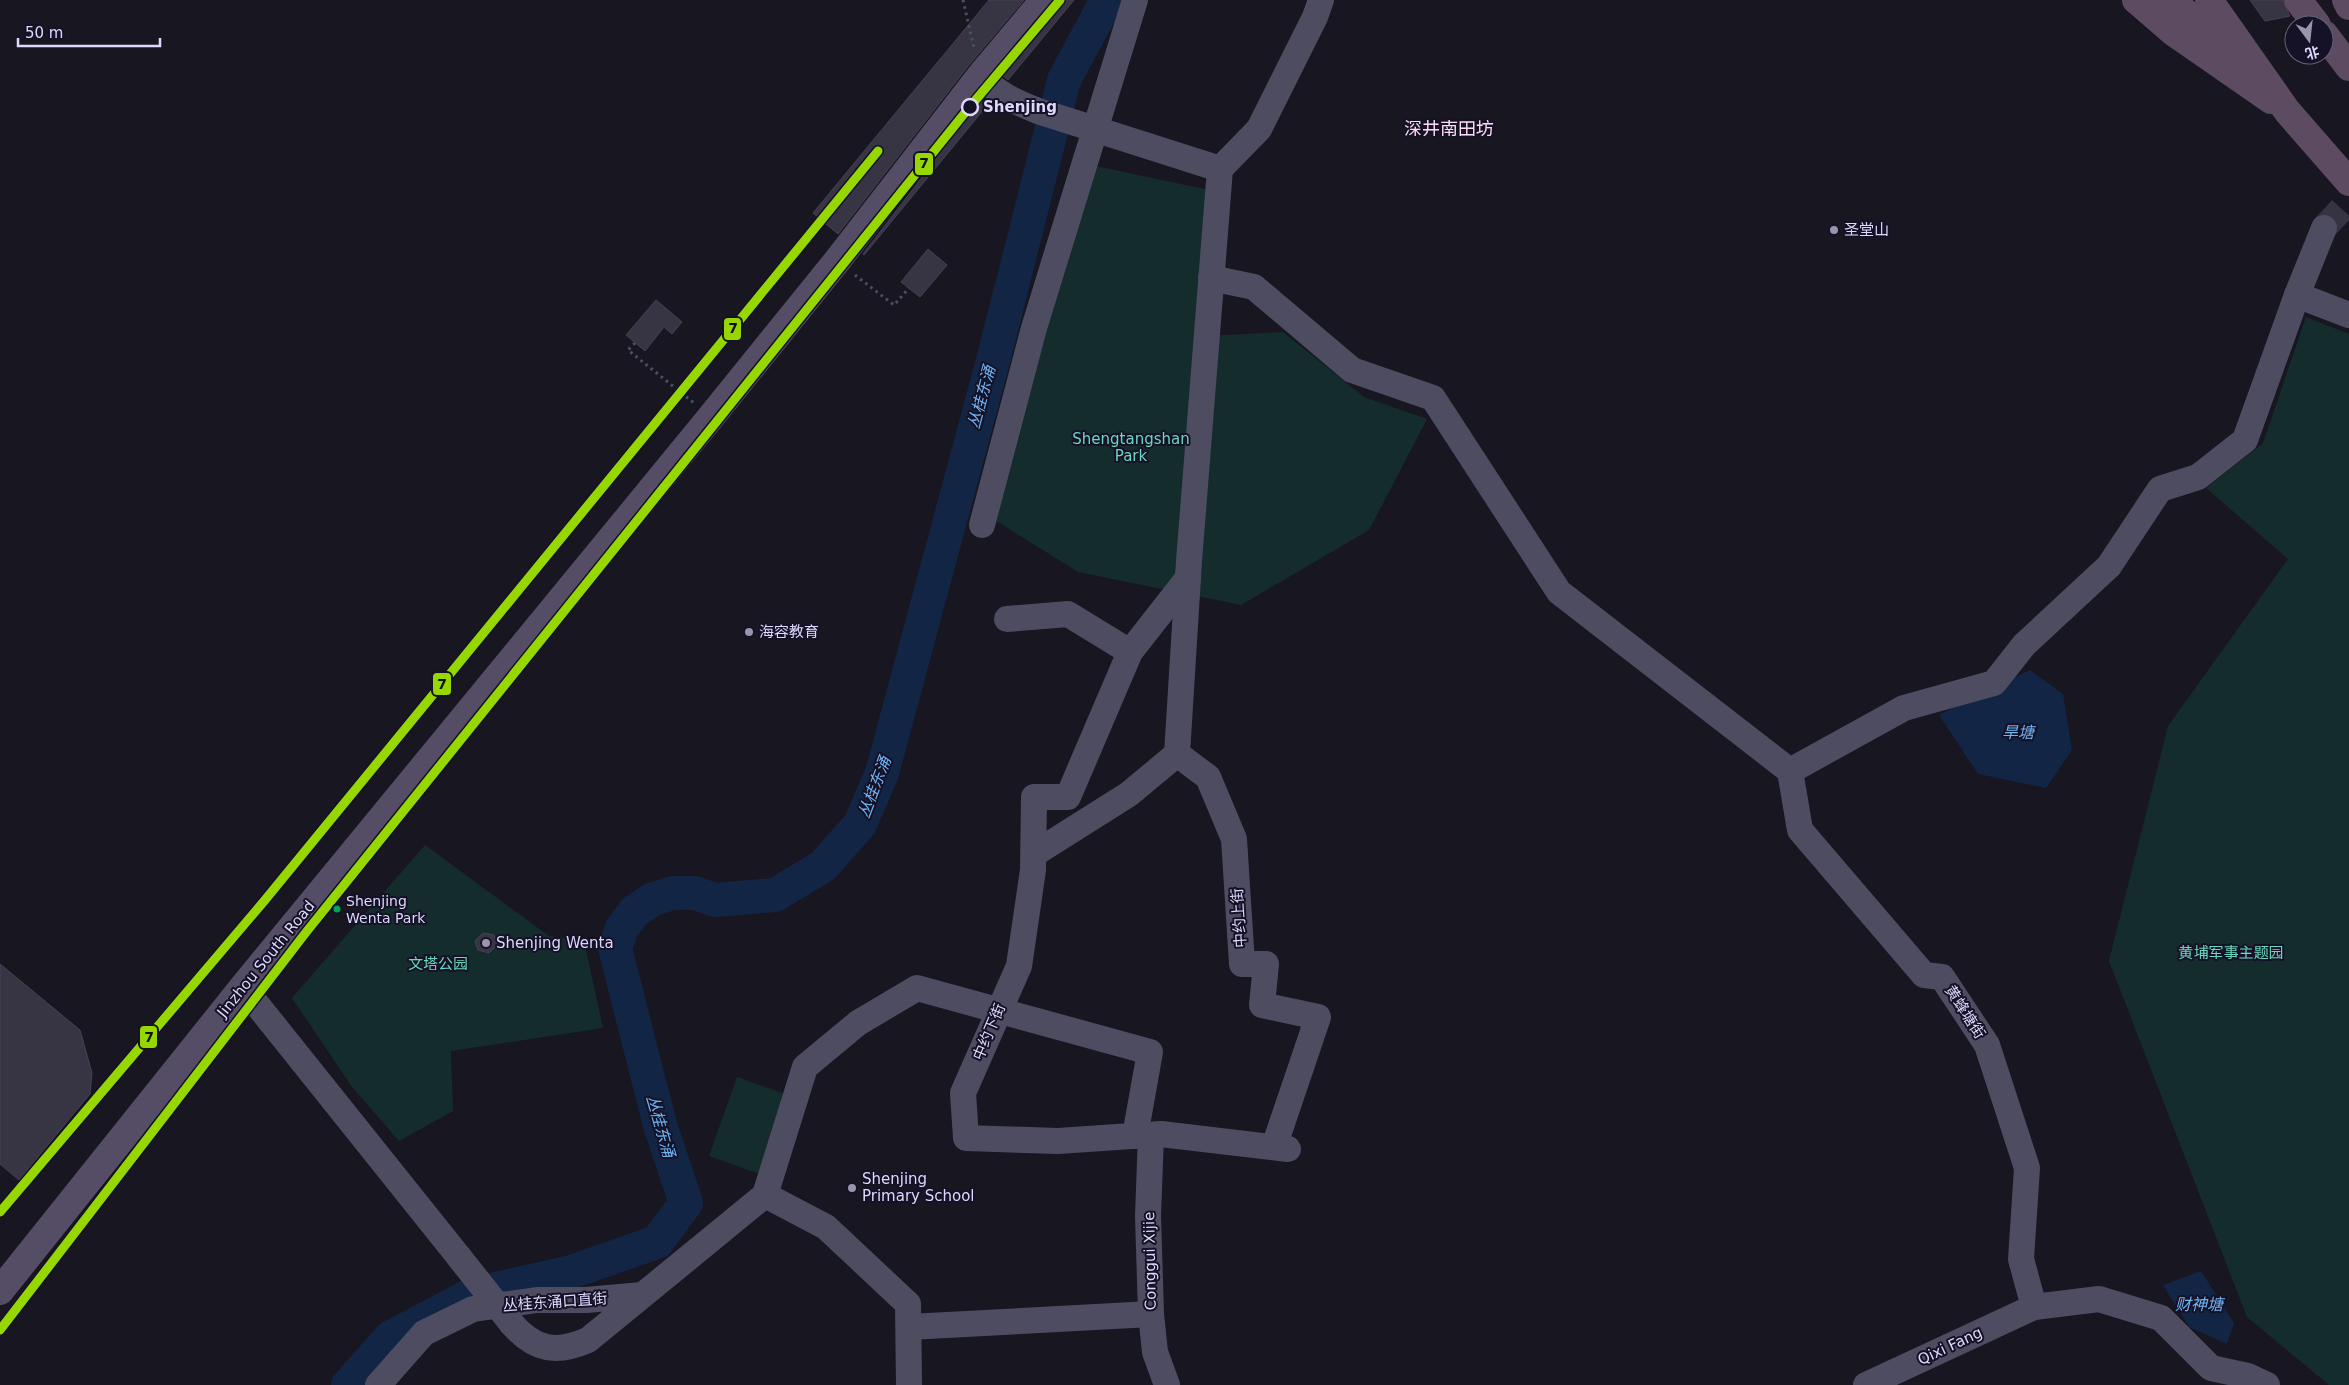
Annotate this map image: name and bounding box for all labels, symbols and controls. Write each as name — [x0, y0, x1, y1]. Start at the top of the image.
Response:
scale bar — [18, 15, 160, 47]
north arrow — [2284, 15, 2334, 65]
text: 50 m — [25, 24, 63, 42]
text: 北 — [2304, 43, 2321, 62]
marker: Shenjing — [961, 98, 979, 116]
place label: Shenjing — [983, 98, 1057, 116]
district label: 深井南田坊 — [1404, 118, 1494, 139]
line badge: 7 — [914, 152, 934, 176]
text: 7 — [919, 155, 929, 171]
place label: 圣堂山 — [1844, 221, 1889, 239]
marker: 圣堂山 — [1828, 224, 1840, 236]
line badge: 7 — [723, 317, 742, 341]
text: 7 — [728, 320, 738, 336]
water label: 丛桂东涌 — [964, 362, 999, 431]
park label: Shengtangshan Park — [1072, 430, 1190, 465]
place label: 海容教育 — [759, 623, 819, 641]
marker: 海容教育 — [743, 626, 755, 638]
line badge: 7 — [432, 672, 452, 696]
text: 7 — [437, 676, 447, 692]
water label: 旱塘 — [2002, 723, 2037, 742]
water label: 丛桂东涌 — [854, 752, 896, 820]
street label: 中约上街 — [1228, 887, 1250, 949]
place label: Shenjing Wenta Park — [346, 893, 426, 926]
street label: Jinzhou South Road — [213, 897, 319, 1022]
marker: Shenjing Wenta Park — [332, 904, 342, 914]
place label: Shenjing Wenta — [496, 934, 614, 952]
marker: Shenjing Wenta — [480, 937, 492, 949]
park label: 黄埔军事主题园 — [2178, 944, 2284, 962]
park label: 文塔公园 — [408, 955, 468, 973]
street label: 黄蜂塘街 — [1941, 982, 1989, 1042]
street label: 中约下街 — [969, 1001, 1009, 1063]
line badge: 7 — [139, 1025, 158, 1049]
text: 7 — [144, 1029, 154, 1045]
water label: 丛桂东涌 — [643, 1093, 679, 1161]
place label: Shenjing Primary School — [862, 1170, 975, 1205]
marker: Shenjing Primary School — [846, 1182, 858, 1194]
street label: Conggui Xijie — [1140, 1212, 1160, 1310]
street label: 丛桂东涌口直街 — [502, 1289, 608, 1315]
water label: 财神塘 — [2175, 1295, 2226, 1314]
street label: Qixi Fang — [1915, 1323, 1985, 1369]

